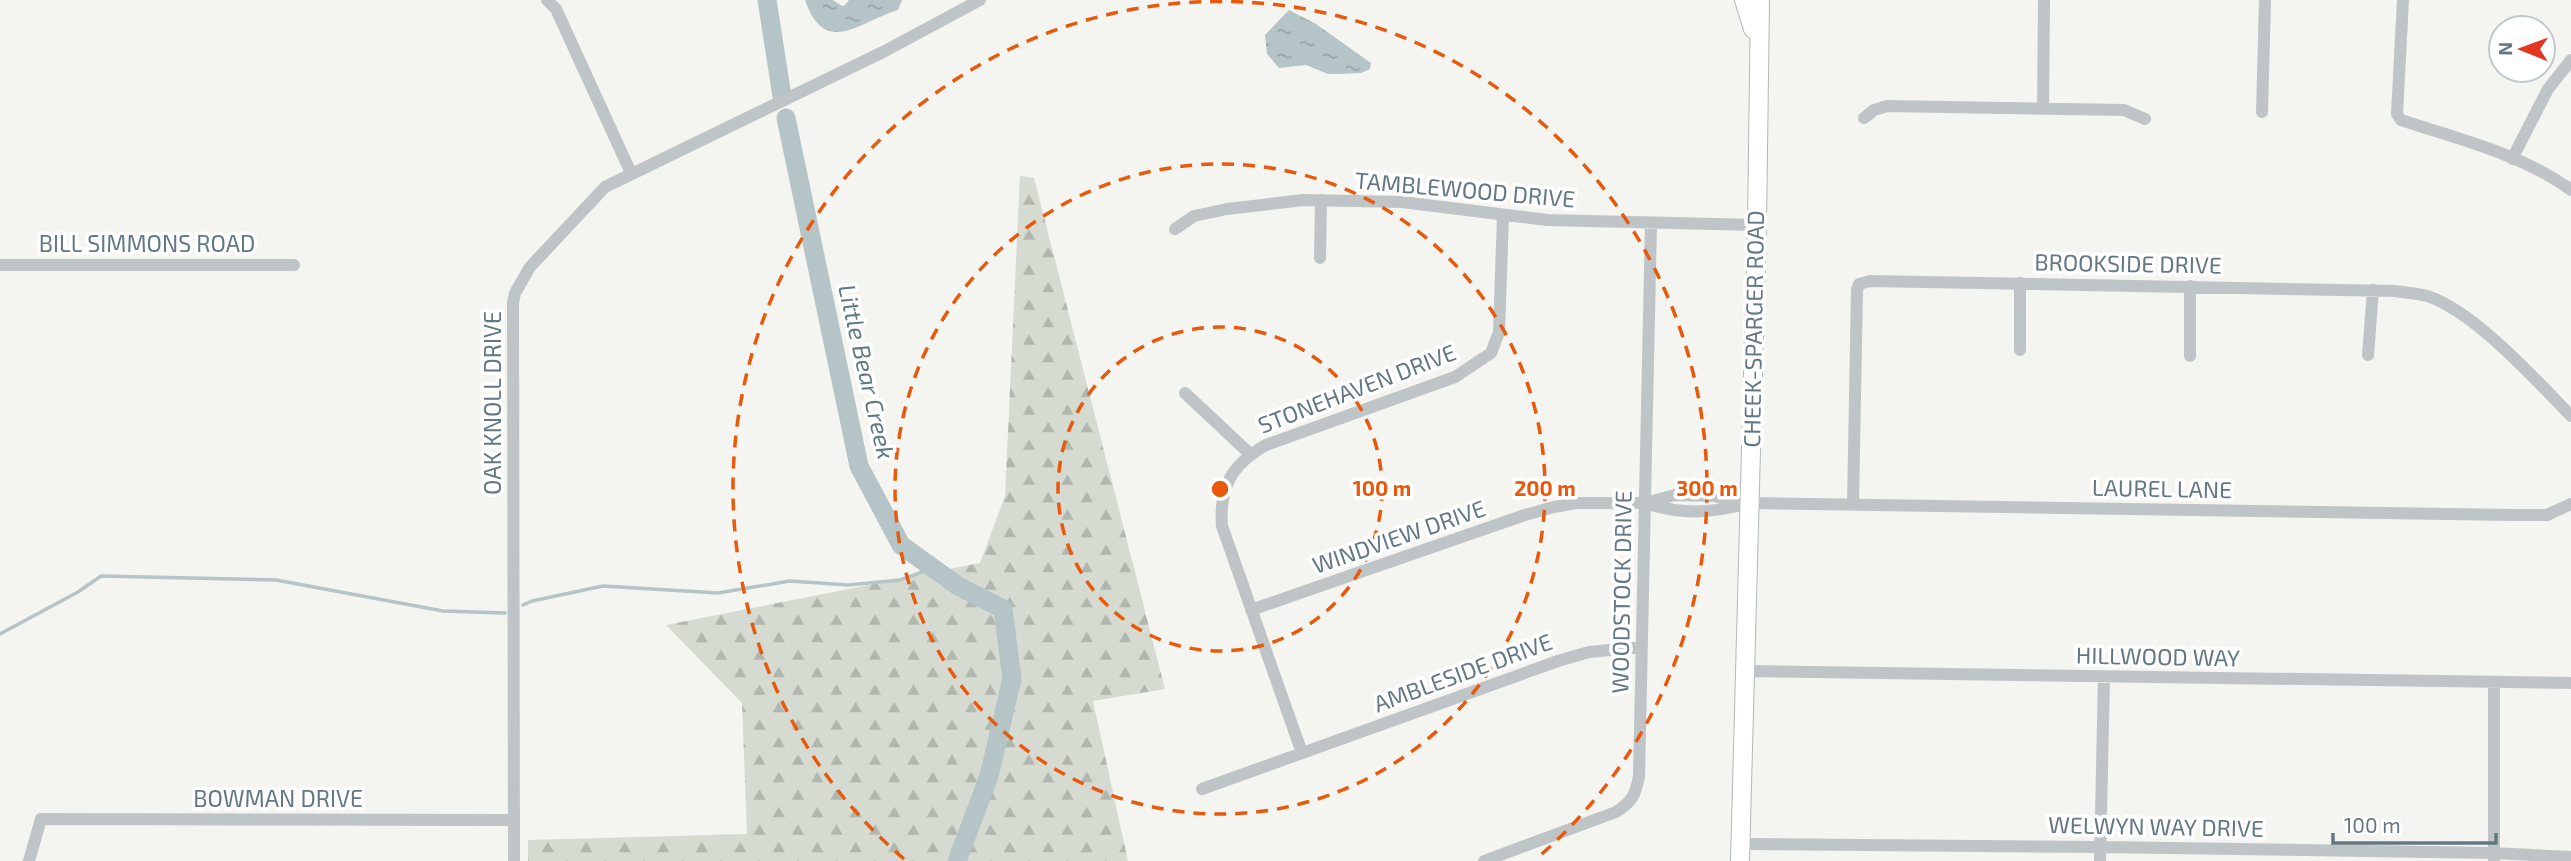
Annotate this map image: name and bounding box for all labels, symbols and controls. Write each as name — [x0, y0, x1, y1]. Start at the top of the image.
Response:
north arrow — [2487, 14, 2557, 84]
text: N — [2493, 42, 2516, 56]
street label: TAMBLEWOOD DRIVE — [1354, 165, 1576, 213]
street label: CHEEK-SPARGER ROAD — [1737, 210, 1769, 448]
street label: BILL SIMMONS ROAD — [39, 229, 255, 257]
street label: BROOKSIDE DRIVE — [2034, 247, 2222, 279]
water label: Little Bear Creek — [833, 281, 902, 462]
street label: OAK KNOLL DRIVE — [478, 311, 506, 495]
street label: STONEHAVEN DRIVE — [1254, 337, 1460, 439]
street label: LAUREL LANE — [2092, 473, 2232, 503]
text: 100 m — [1353, 475, 1411, 500]
text: 200 m — [1514, 475, 1576, 500]
text: 300 m — [1676, 475, 1738, 500]
centre of rings — [1208, 477, 1232, 501]
street label: WOODSTOCK DRIVE — [1605, 490, 1637, 694]
street label: WINDVIEW DRIVE — [1309, 493, 1489, 579]
street label: AMBLESIDE DRIVE — [1370, 627, 1556, 717]
street label: HILLWOOD WAY — [2076, 641, 2240, 671]
street label: BOWMAN DRIVE — [193, 784, 363, 812]
scale bar — [2333, 802, 2496, 846]
street label: WELWYN WAY DRIVE — [2048, 810, 2264, 842]
text: 100 m — [2344, 812, 2401, 837]

